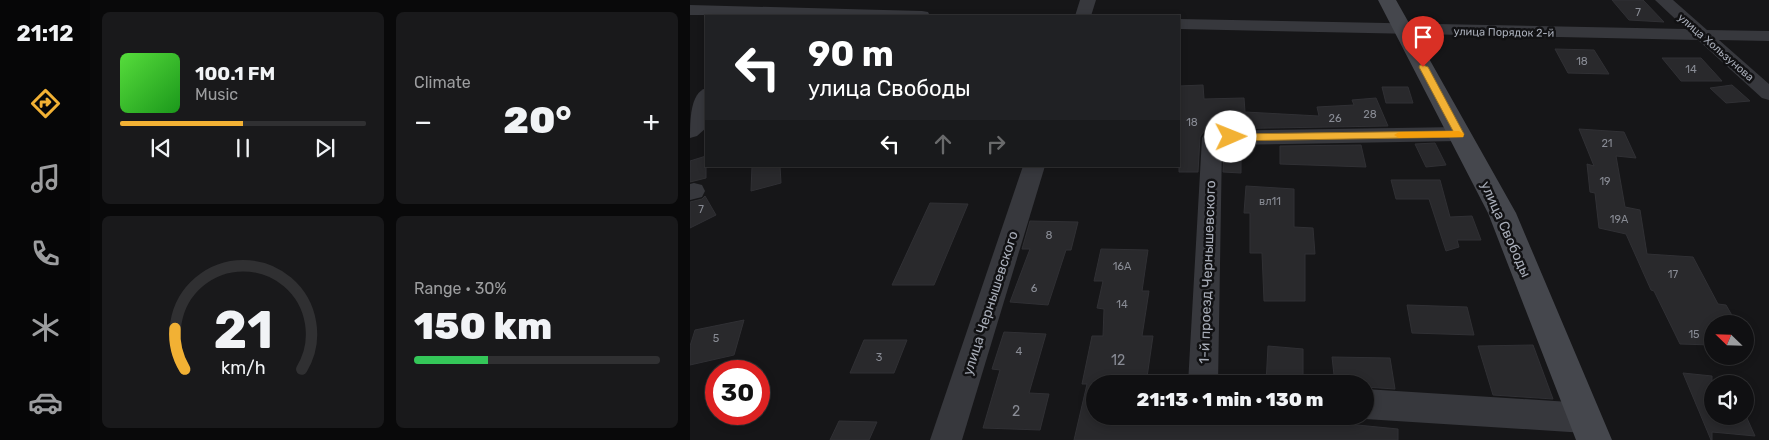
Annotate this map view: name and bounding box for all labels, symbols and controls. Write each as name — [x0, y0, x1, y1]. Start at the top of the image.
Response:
house number: 7 — [1635, 6, 1641, 19]
street label: улица Хользунова — [1675, 11, 1756, 84]
pin — [1402, 16, 1444, 67]
text: 21:12 — [17, 20, 73, 47]
icon: arrive — [1409, 23, 1437, 51]
street label: улица Порядок 2-й — [1453, 25, 1554, 40]
text: 90 m — [808, 33, 894, 75]
icon: left — [725, 35, 790, 100]
house number: 18 — [1576, 55, 1588, 68]
text: 100.1 FM — [195, 62, 275, 85]
house number: 14 — [1685, 63, 1697, 76]
text: Climate — [414, 73, 471, 92]
text: улица Свободы — [808, 75, 970, 102]
text: Music — [195, 85, 238, 104]
icon: directions — [28, 86, 63, 121]
text: 20° — [503, 97, 572, 143]
text: − — [414, 105, 432, 138]
text: + — [643, 105, 660, 138]
house number: 28 — [1363, 108, 1377, 121]
position arrow — [1204, 110, 1256, 162]
house number: 26 — [1328, 112, 1342, 125]
house number: 18 — [1186, 116, 1198, 129]
icon: left — [876, 130, 904, 158]
icon: ahead — [929, 130, 957, 158]
icon: right — [982, 130, 1010, 158]
icon: previous — [147, 134, 175, 162]
icon: pause — [229, 134, 257, 162]
icon: next — [311, 134, 339, 162]
house number: 21 — [1601, 137, 1613, 150]
icon: music — [28, 161, 63, 196]
house number: 19 — [1599, 175, 1611, 188]
street label: улица Свободы — [1477, 179, 1534, 280]
street label: 1-й проезд Чернышевского — [1196, 180, 1219, 364]
house number: вл11 — [1259, 195, 1281, 208]
house number: 7 — [698, 203, 704, 216]
house number: 19А — [1610, 213, 1629, 226]
street label: улица Чернышевского — [959, 229, 1022, 378]
house number: 8 — [1046, 229, 1053, 242]
icon: phone — [28, 236, 63, 271]
house number: 16А — [1113, 260, 1132, 273]
house number: 17 — [1668, 268, 1679, 281]
text: Range · 30% — [414, 279, 507, 298]
house number: 6 — [1031, 282, 1038, 295]
house number: 14 — [1116, 298, 1128, 311]
text: 21 — [213, 299, 273, 361]
text: 150 km — [414, 303, 552, 349]
icon: climate — [28, 310, 63, 345]
north arrow — [1704, 315, 1754, 365]
map controls — [1704, 315, 1754, 425]
house number: 15 — [1688, 328, 1700, 341]
house number: 5 — [713, 332, 720, 345]
house number: 4 — [1016, 345, 1023, 358]
house number: 3 — [876, 351, 883, 364]
house number: 12 — [1111, 352, 1125, 369]
text: km/h — [221, 357, 265, 378]
speed limit sign: 30 — [705, 360, 770, 425]
button: sound — [1704, 375, 1754, 425]
icon: car — [28, 385, 63, 420]
text: 21:13 · 1 min · 130 m — [1137, 388, 1323, 411]
house number: 2 — [1012, 403, 1020, 420]

